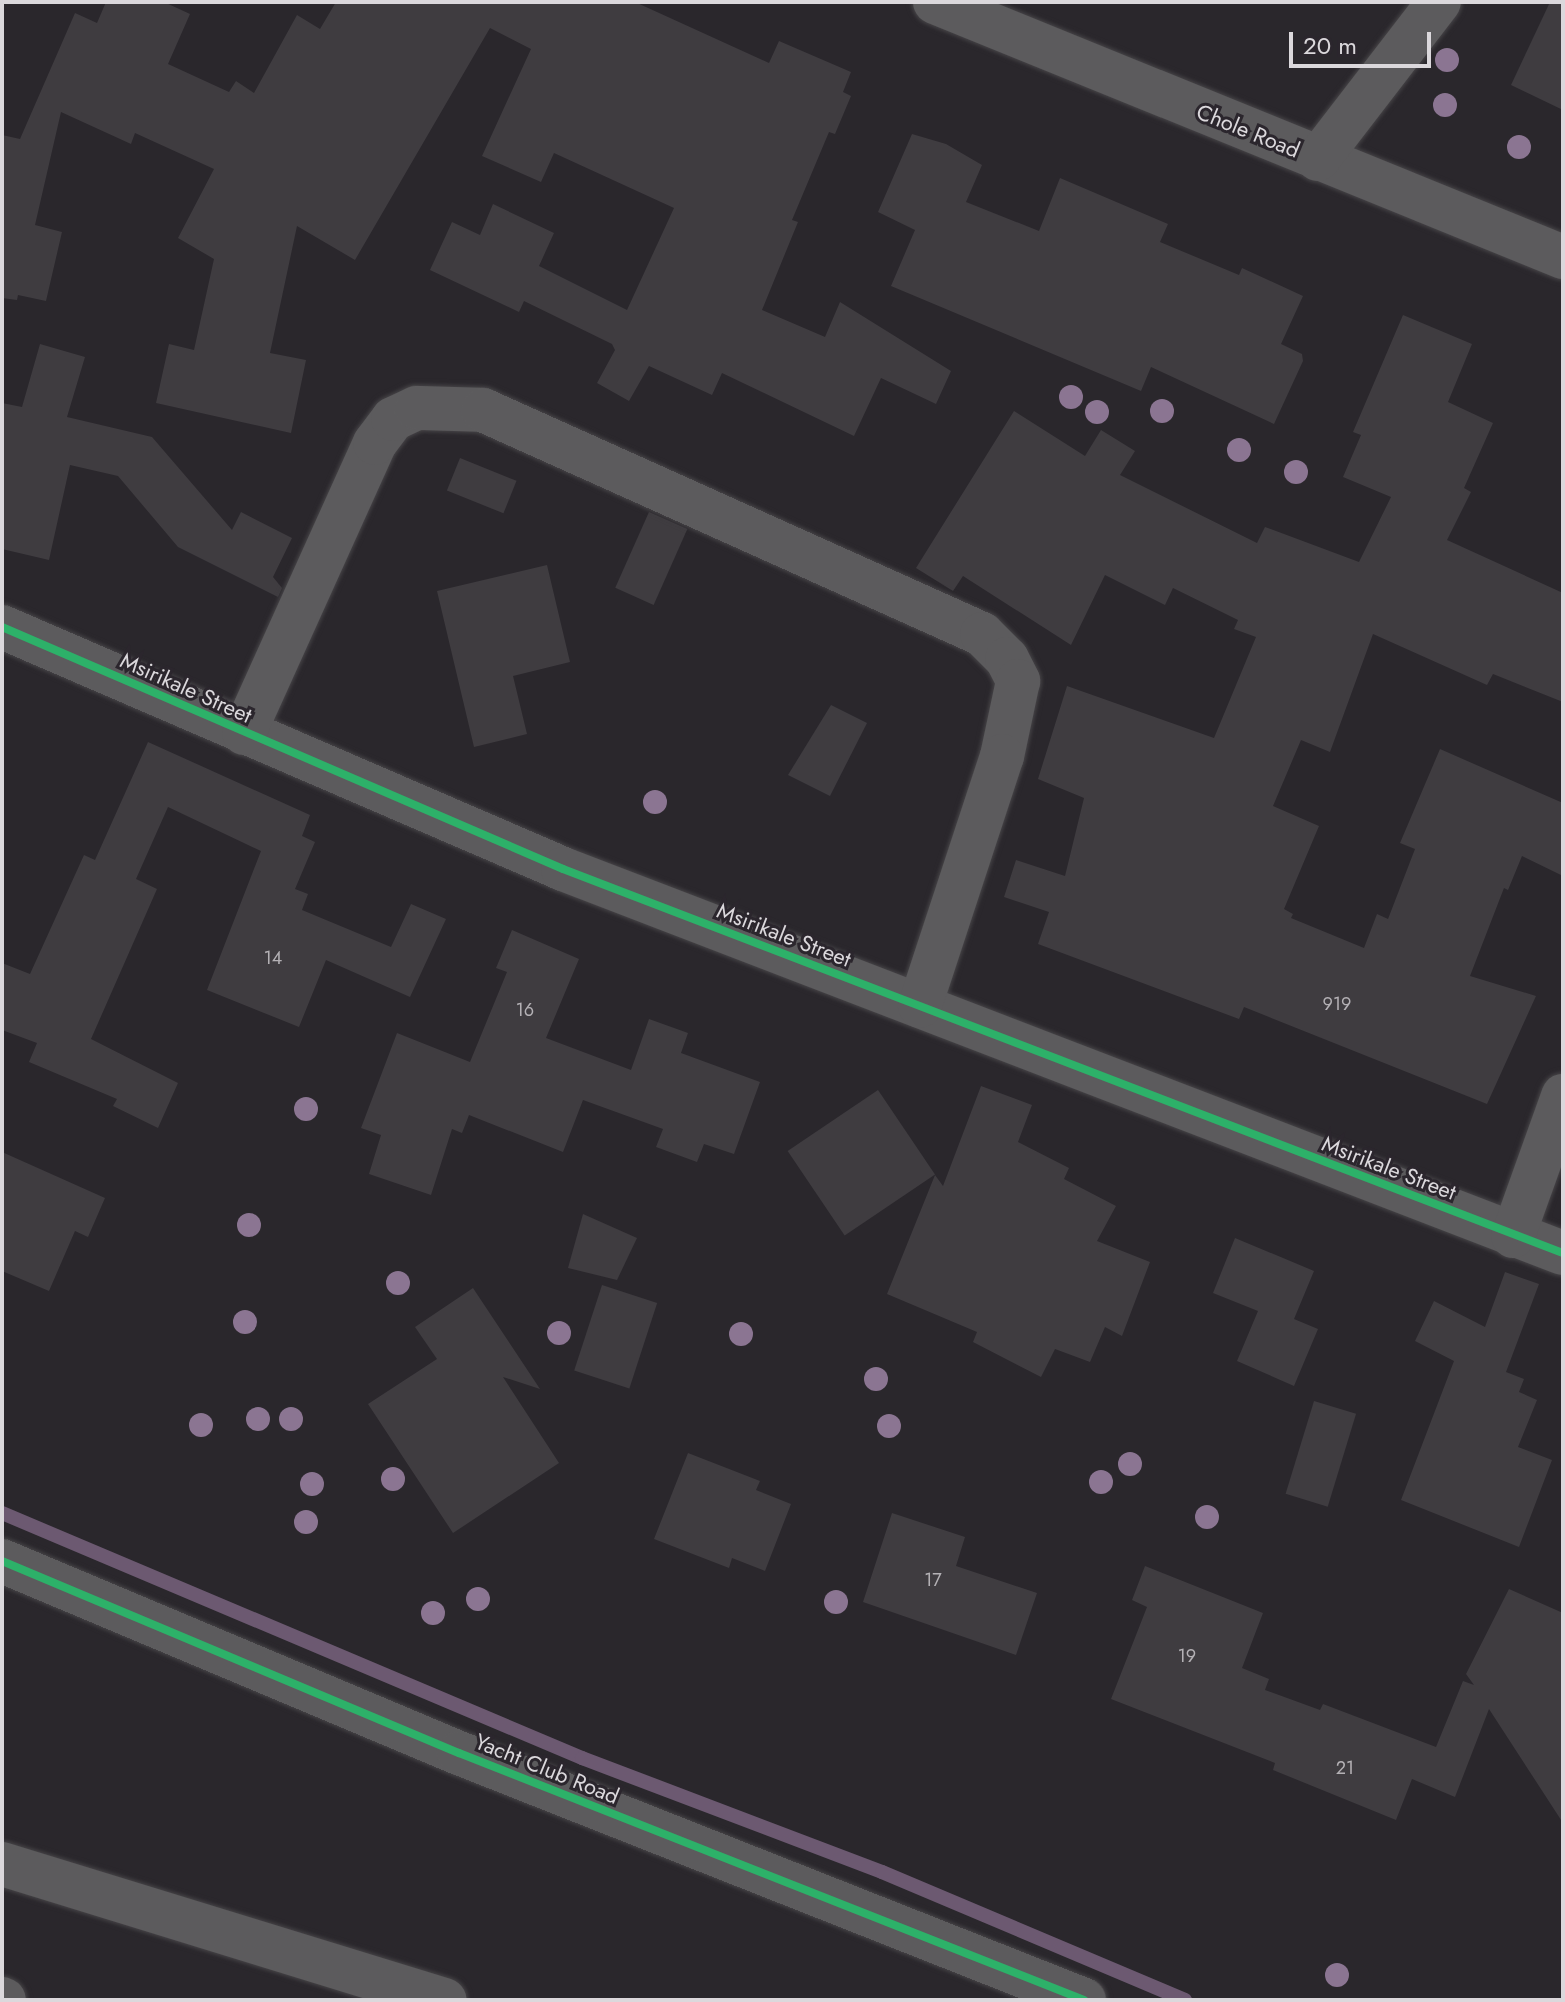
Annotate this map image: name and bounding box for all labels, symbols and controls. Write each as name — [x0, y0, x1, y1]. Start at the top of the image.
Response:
scale bar — [1293, 16, 1435, 66]
text: 20 m — [1303, 28, 1357, 63]
street label: Chole Road — [1192, 98, 1304, 164]
street label: Msirikale Street — [116, 647, 256, 729]
street label: Msirikale Street — [713, 897, 855, 973]
house number: 14 — [264, 947, 282, 969]
house number: 919 — [1323, 993, 1351, 1015]
house number: 16 — [516, 999, 534, 1021]
street label: Msirikale Street — [1318, 1130, 1460, 1206]
house number: 17 — [924, 1569, 942, 1591]
house number: 19 — [1178, 1645, 1196, 1667]
street label: Yacht Club Road — [471, 1728, 623, 1810]
house number: 21 — [1336, 1757, 1354, 1779]

